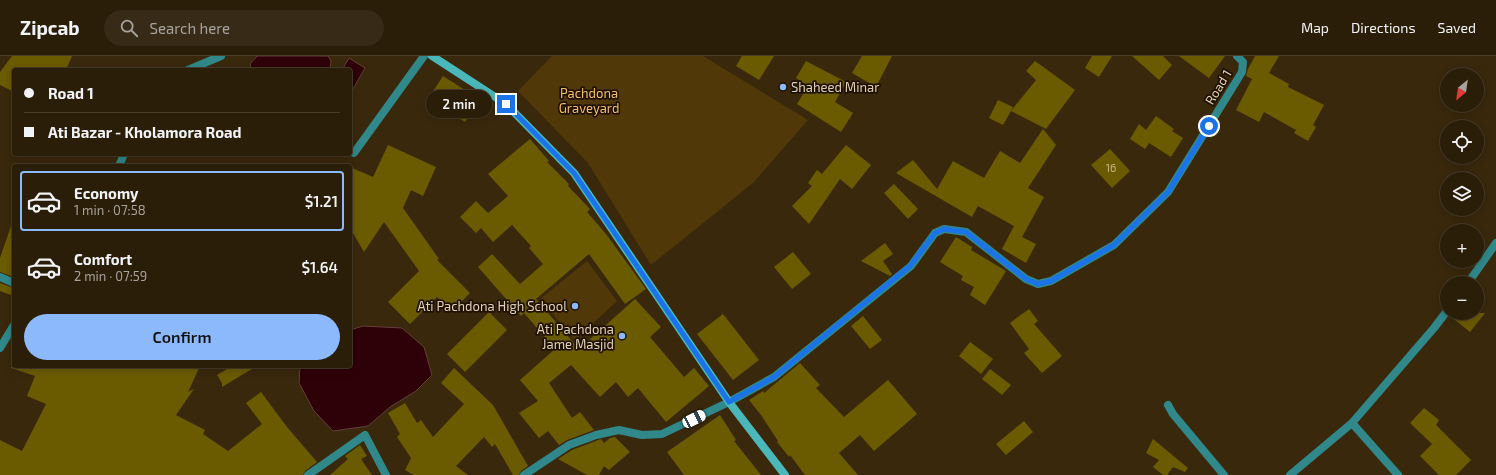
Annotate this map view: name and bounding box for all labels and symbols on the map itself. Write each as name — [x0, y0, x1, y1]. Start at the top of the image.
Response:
street label: Road 1 — [1201, 67, 1235, 107]
north arrow — [1440, 68, 1484, 112]
place label: Shaheed Minar — [791, 79, 879, 95]
marker: Shaheed Minar — [778, 82, 788, 92]
park label: Pachdona Graveyard — [559, 85, 619, 116]
callout: 2 min — [426, 90, 492, 118]
route end — [497, 95, 515, 113]
route start — [1200, 117, 1218, 135]
house number: 16 — [1106, 161, 1116, 174]
place label: Ati Pachdona High School — [417, 298, 567, 314]
marker: Ati Pachdona High School — [570, 301, 580, 311]
place label: Ati Pachdona Jame Masjid — [537, 321, 614, 352]
marker: Ati Pachdona Jame Masjid — [617, 331, 627, 341]
car — [681, 408, 707, 430]

